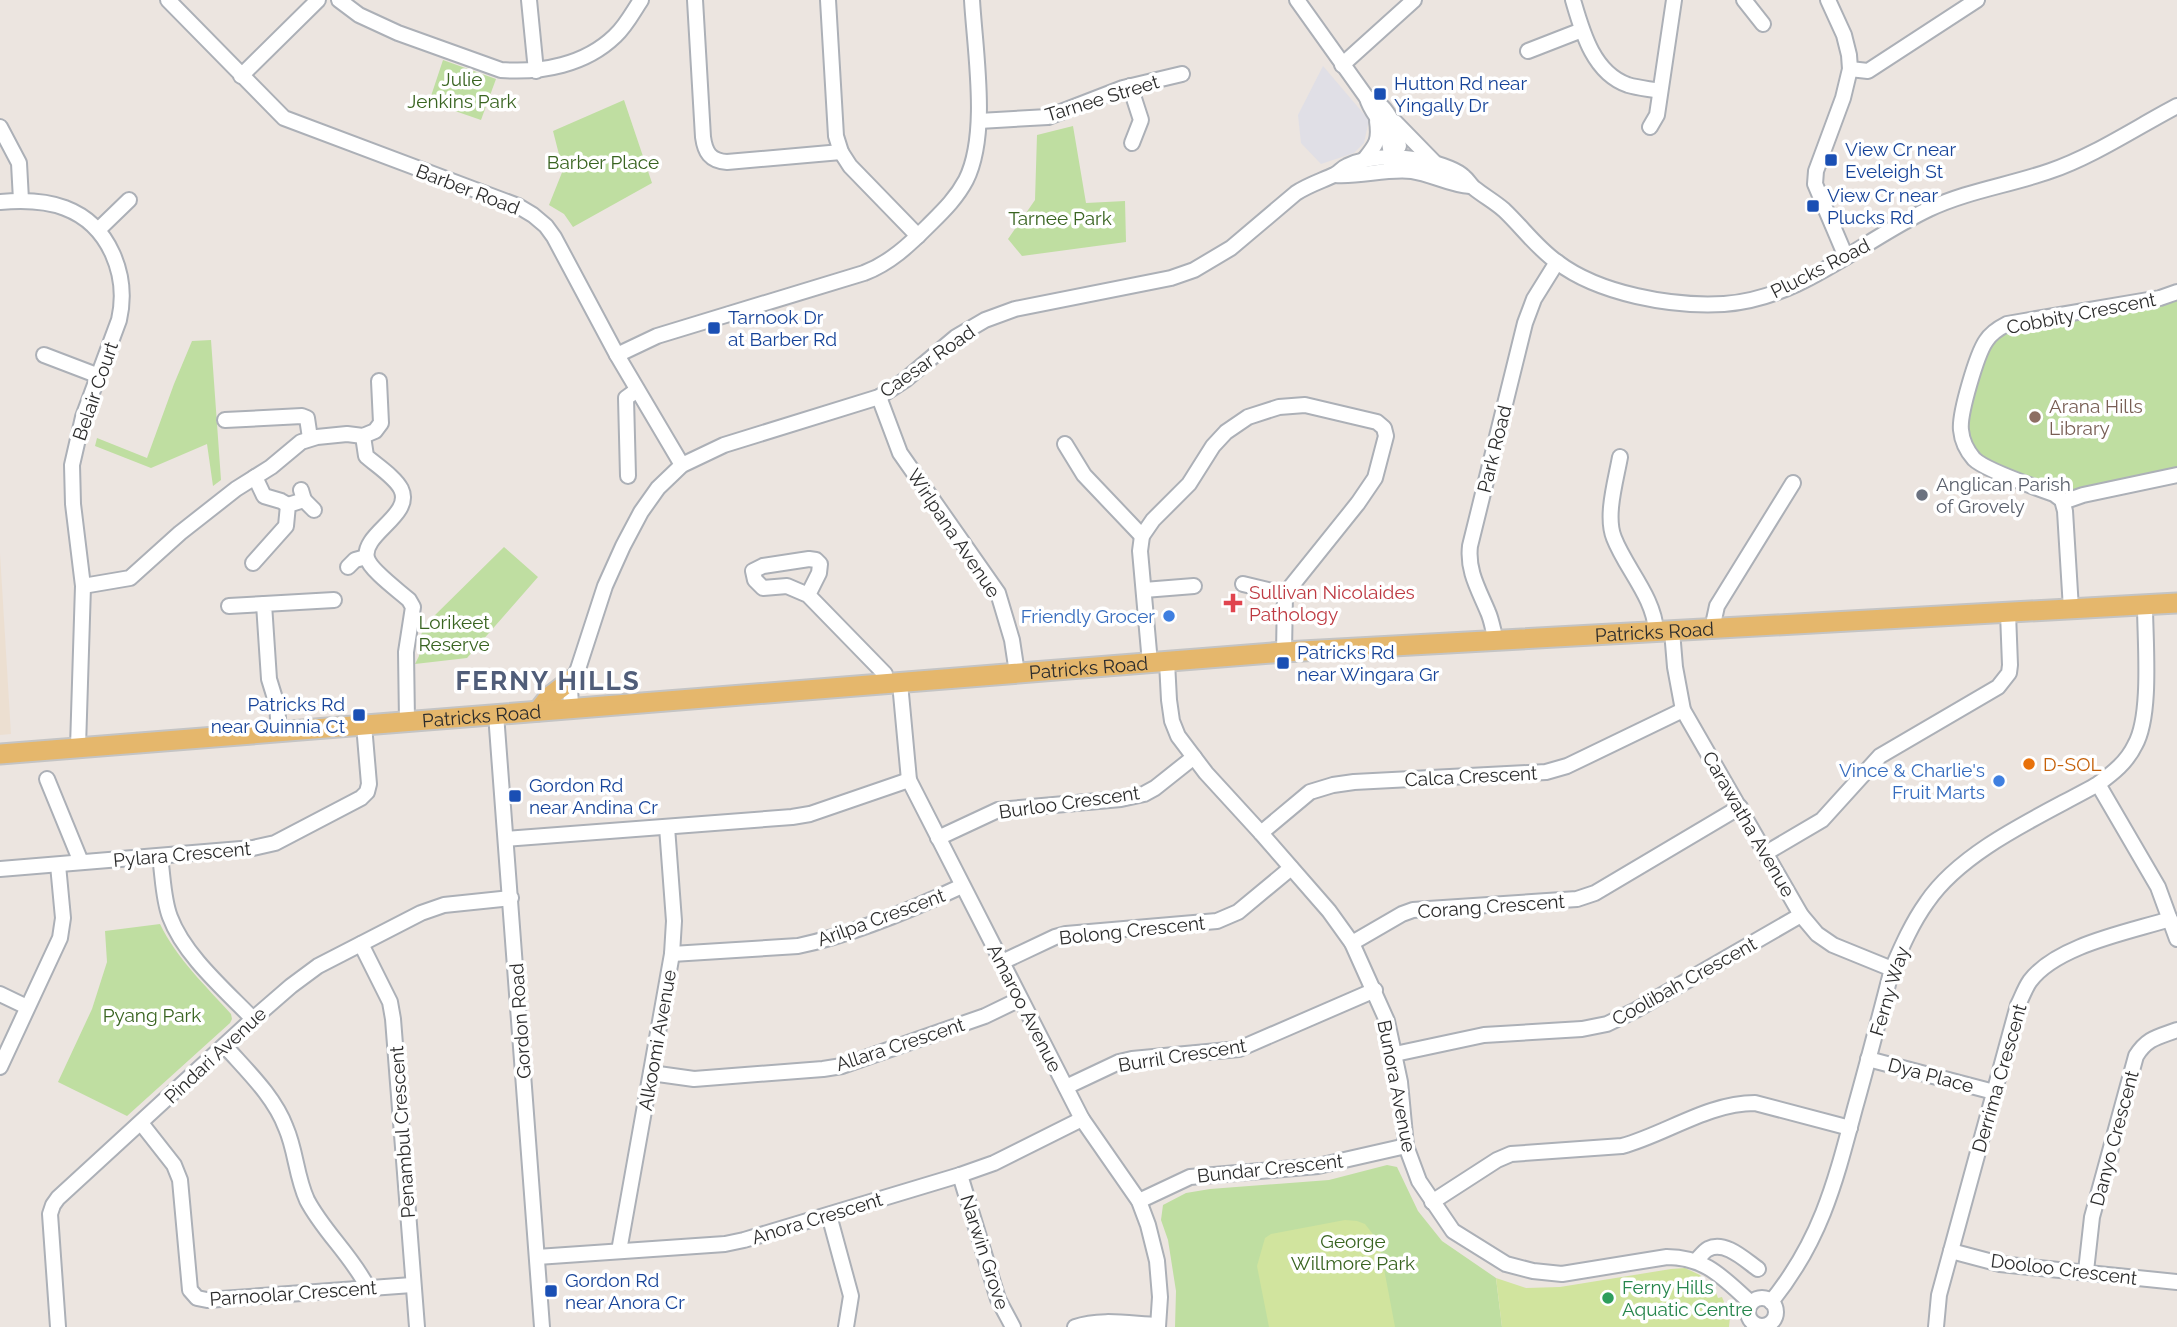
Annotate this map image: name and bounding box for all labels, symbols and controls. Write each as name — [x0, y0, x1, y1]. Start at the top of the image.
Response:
park label: Julie Jenkins Park — [407, 68, 517, 112]
street label: Tarnee Street — [1043, 70, 1162, 126]
place label: Hutton Rd near Yingally Dr — [1394, 72, 1527, 116]
marker: Hutton Rd near Yingally Dr — [1372, 86, 1388, 102]
place label: View Cr near Eveleigh St — [1845, 138, 1956, 182]
park label: Barber Place — [547, 151, 659, 173]
marker: View Cr near Eveleigh St — [1823, 152, 1839, 168]
street label: Barber Road — [413, 159, 523, 219]
place label: View Cr near Plucks Rd — [1827, 184, 1938, 228]
marker: View Cr near Plucks Rd — [1805, 198, 1821, 214]
park label: Tarnee Park — [1008, 207, 1112, 229]
street label: Plucks Road — [1767, 234, 1873, 302]
street label: Cobbity Crescent — [2005, 288, 2158, 338]
place label: Tarnook Dr at Barber Rd — [728, 306, 837, 350]
marker: Tarnook Dr at Barber Rd — [706, 320, 722, 336]
street label: Caesar Road — [875, 320, 979, 402]
street label: Belair Court — [68, 338, 122, 443]
place label: Arana Hills Library — [2049, 395, 2143, 439]
street label: Park Road — [1473, 403, 1515, 495]
marker: Arana Hills Library — [2027, 409, 2043, 425]
street label: Wirlpana Avenue — [903, 465, 1005, 601]
place label: Anglican Parish of Grovely — [1936, 473, 2071, 517]
marker: Anglican Parish of Grovely — [1914, 487, 1930, 503]
place label: Sullivan Nicolaides Pathology — [1249, 581, 1415, 625]
marker: Sullivan Nicolaides Pathology — [1223, 593, 1243, 613]
place label: Friendly Grocer — [1021, 605, 1155, 627]
marker: Friendly Grocer — [1161, 608, 1177, 624]
park label: Lorikeet Reserve — [418, 611, 490, 655]
street label: Patricks Road — [1594, 617, 1715, 646]
place label: Patricks Rd near Wingara Gr — [1297, 641, 1440, 685]
street label: Patricks Road — [1028, 652, 1149, 683]
marker: Patricks Rd near Wingara Gr — [1275, 655, 1291, 671]
district label: FERNY HILLS — [455, 666, 641, 696]
place label: Patricks Rd near Quinnia Ct — [211, 693, 346, 737]
street label: Patricks Road — [421, 700, 542, 731]
marker: Patricks Rd near Quinnia Ct — [351, 707, 367, 723]
street label: Carawatha Avenue — [1698, 747, 1800, 901]
place label: D-SOL — [2043, 753, 2101, 775]
marker: D-SOL — [2021, 756, 2037, 772]
place label: Vince & Charlie's Fruit Marts — [1839, 759, 1985, 803]
street label: Calca Crescent — [1404, 762, 1538, 790]
marker: Vince & Charlie's Fruit Marts — [1991, 773, 2007, 789]
place label: Gordon Rd near Andina Cr — [529, 774, 658, 818]
street label: Burloo Crescent — [997, 781, 1141, 823]
marker: Gordon Rd near Andina Cr — [507, 788, 523, 804]
street label: Pylara Crescent — [112, 837, 252, 871]
street label: Arilpa Crescent — [814, 883, 948, 950]
street label: Corang Crescent — [1417, 890, 1566, 922]
street label: Bolong Crescent — [1058, 911, 1207, 949]
street label: Coolibah Crescent — [1608, 932, 1761, 1030]
street label: Amaroo Avenue — [983, 940, 1067, 1076]
street label: Ferny Way — [1865, 944, 1913, 1038]
street label: Gordon Road — [505, 962, 535, 1080]
street label: Alkoomi Avenue — [634, 968, 680, 1112]
street label: Derrima Crescent — [1967, 1001, 2031, 1155]
street label: Pindari Avenue — [160, 1002, 270, 1108]
park label: Pyang Park — [103, 1004, 201, 1026]
street label: Allara Crescent — [833, 1013, 968, 1075]
street label: Bunora Avenue — [1373, 1018, 1421, 1154]
street label: Burril Crescent — [1116, 1034, 1248, 1076]
street label: Penambul Crescent — [385, 1044, 419, 1219]
street label: Dya Place — [1886, 1053, 1976, 1097]
street label: Danyo Crescent — [2085, 1067, 2143, 1208]
street label: Bundar Crescent — [1196, 1149, 1345, 1187]
street label: Anora Crescent — [749, 1187, 886, 1248]
street label: Narwin Grove — [956, 1192, 1014, 1312]
park label: George Willmore Park — [1291, 1230, 1415, 1274]
street label: Dooloo Crescent — [1990, 1249, 2139, 1289]
place label: Gordon Rd near Anora Cr — [565, 1269, 685, 1313]
street label: Parnoolar Crescent — [209, 1276, 378, 1310]
place label: Ferny Hills Aquatic Centre — [1622, 1276, 1753, 1320]
marker: Gordon Rd near Anora Cr — [543, 1283, 559, 1299]
marker: Ferny Hills Aquatic Centre — [1600, 1290, 1616, 1306]

